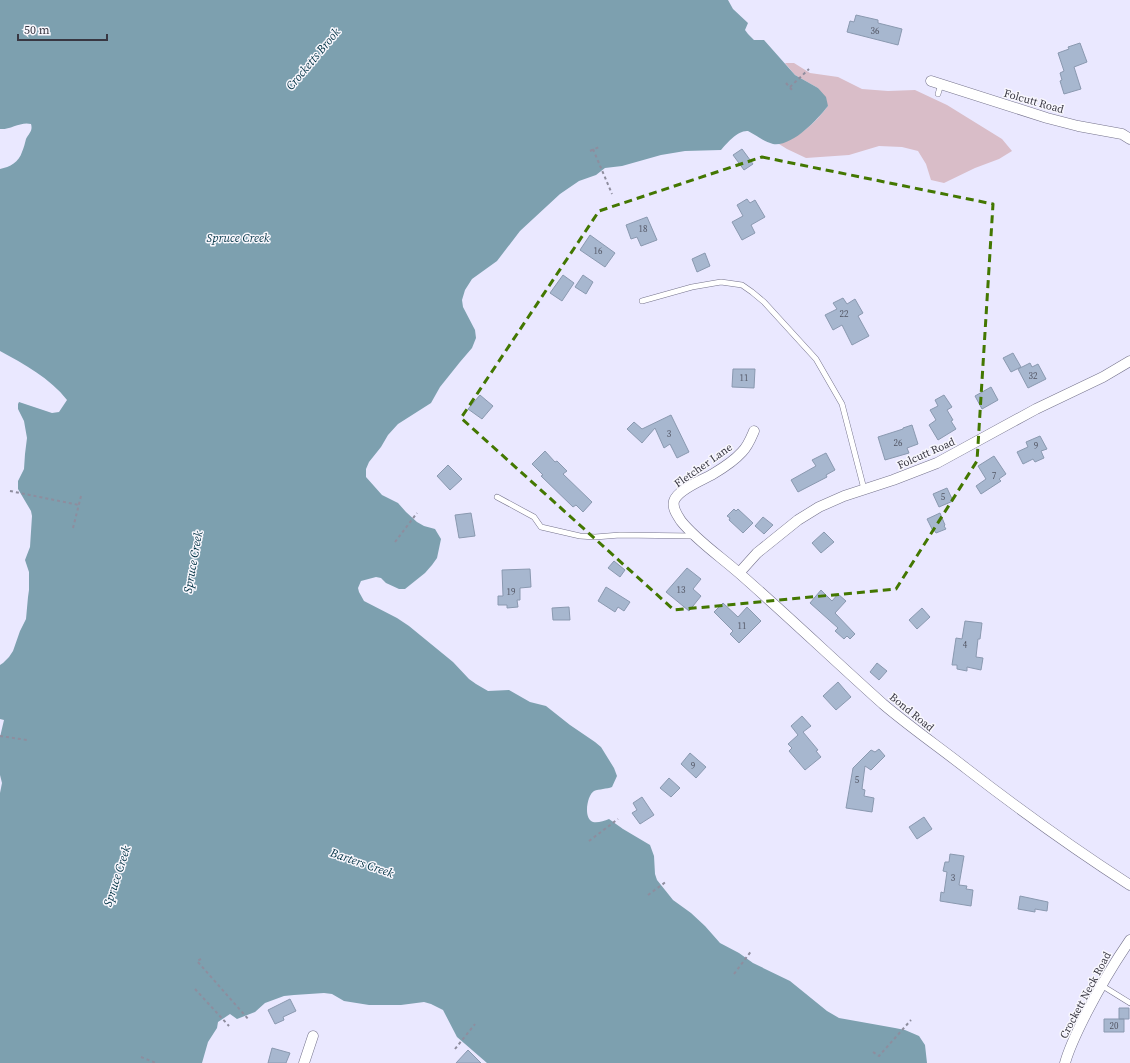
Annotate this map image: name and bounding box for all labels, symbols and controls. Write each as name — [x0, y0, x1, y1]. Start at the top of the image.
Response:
scale bar — [18, 16, 107, 42]
text: 50 m — [24, 22, 50, 38]
water label: Crocketts Brook — [282, 24, 344, 93]
house number: 36 — [870, 25, 880, 37]
street label: Folcutt Road — [1002, 86, 1066, 117]
house number: 18 — [638, 223, 648, 235]
water label: Spruce Creek — [207, 230, 270, 246]
house number: 16 — [593, 245, 603, 257]
house number: 22 — [839, 308, 849, 320]
house number: 32 — [1028, 370, 1038, 382]
house number: 11 — [739, 372, 749, 384]
house number: 3 — [667, 428, 672, 440]
street label: Folcutt Road — [895, 434, 958, 473]
house number: 26 — [893, 437, 903, 449]
street label: Fletcher Lane — [671, 440, 736, 491]
house number: 9 — [1034, 440, 1039, 452]
house number: 7 — [992, 470, 997, 482]
house number: 5 — [941, 491, 946, 503]
water label: Spruce Creek — [180, 529, 206, 594]
house number: 13 — [676, 584, 686, 596]
house number: 19 — [506, 586, 516, 598]
house number: 11 — [737, 620, 747, 632]
house number: 4 — [963, 639, 968, 651]
street label: Bond Road — [886, 690, 938, 735]
house number: 9 — [691, 760, 696, 772]
house number: 5 — [855, 774, 860, 786]
water label: Spruce Creek — [100, 843, 134, 908]
water label: Barters Creek — [327, 844, 396, 881]
house number: 3 — [951, 872, 956, 884]
street label: Crockett Neck Road — [1056, 949, 1115, 1041]
house number: 20 — [1109, 1020, 1119, 1032]

